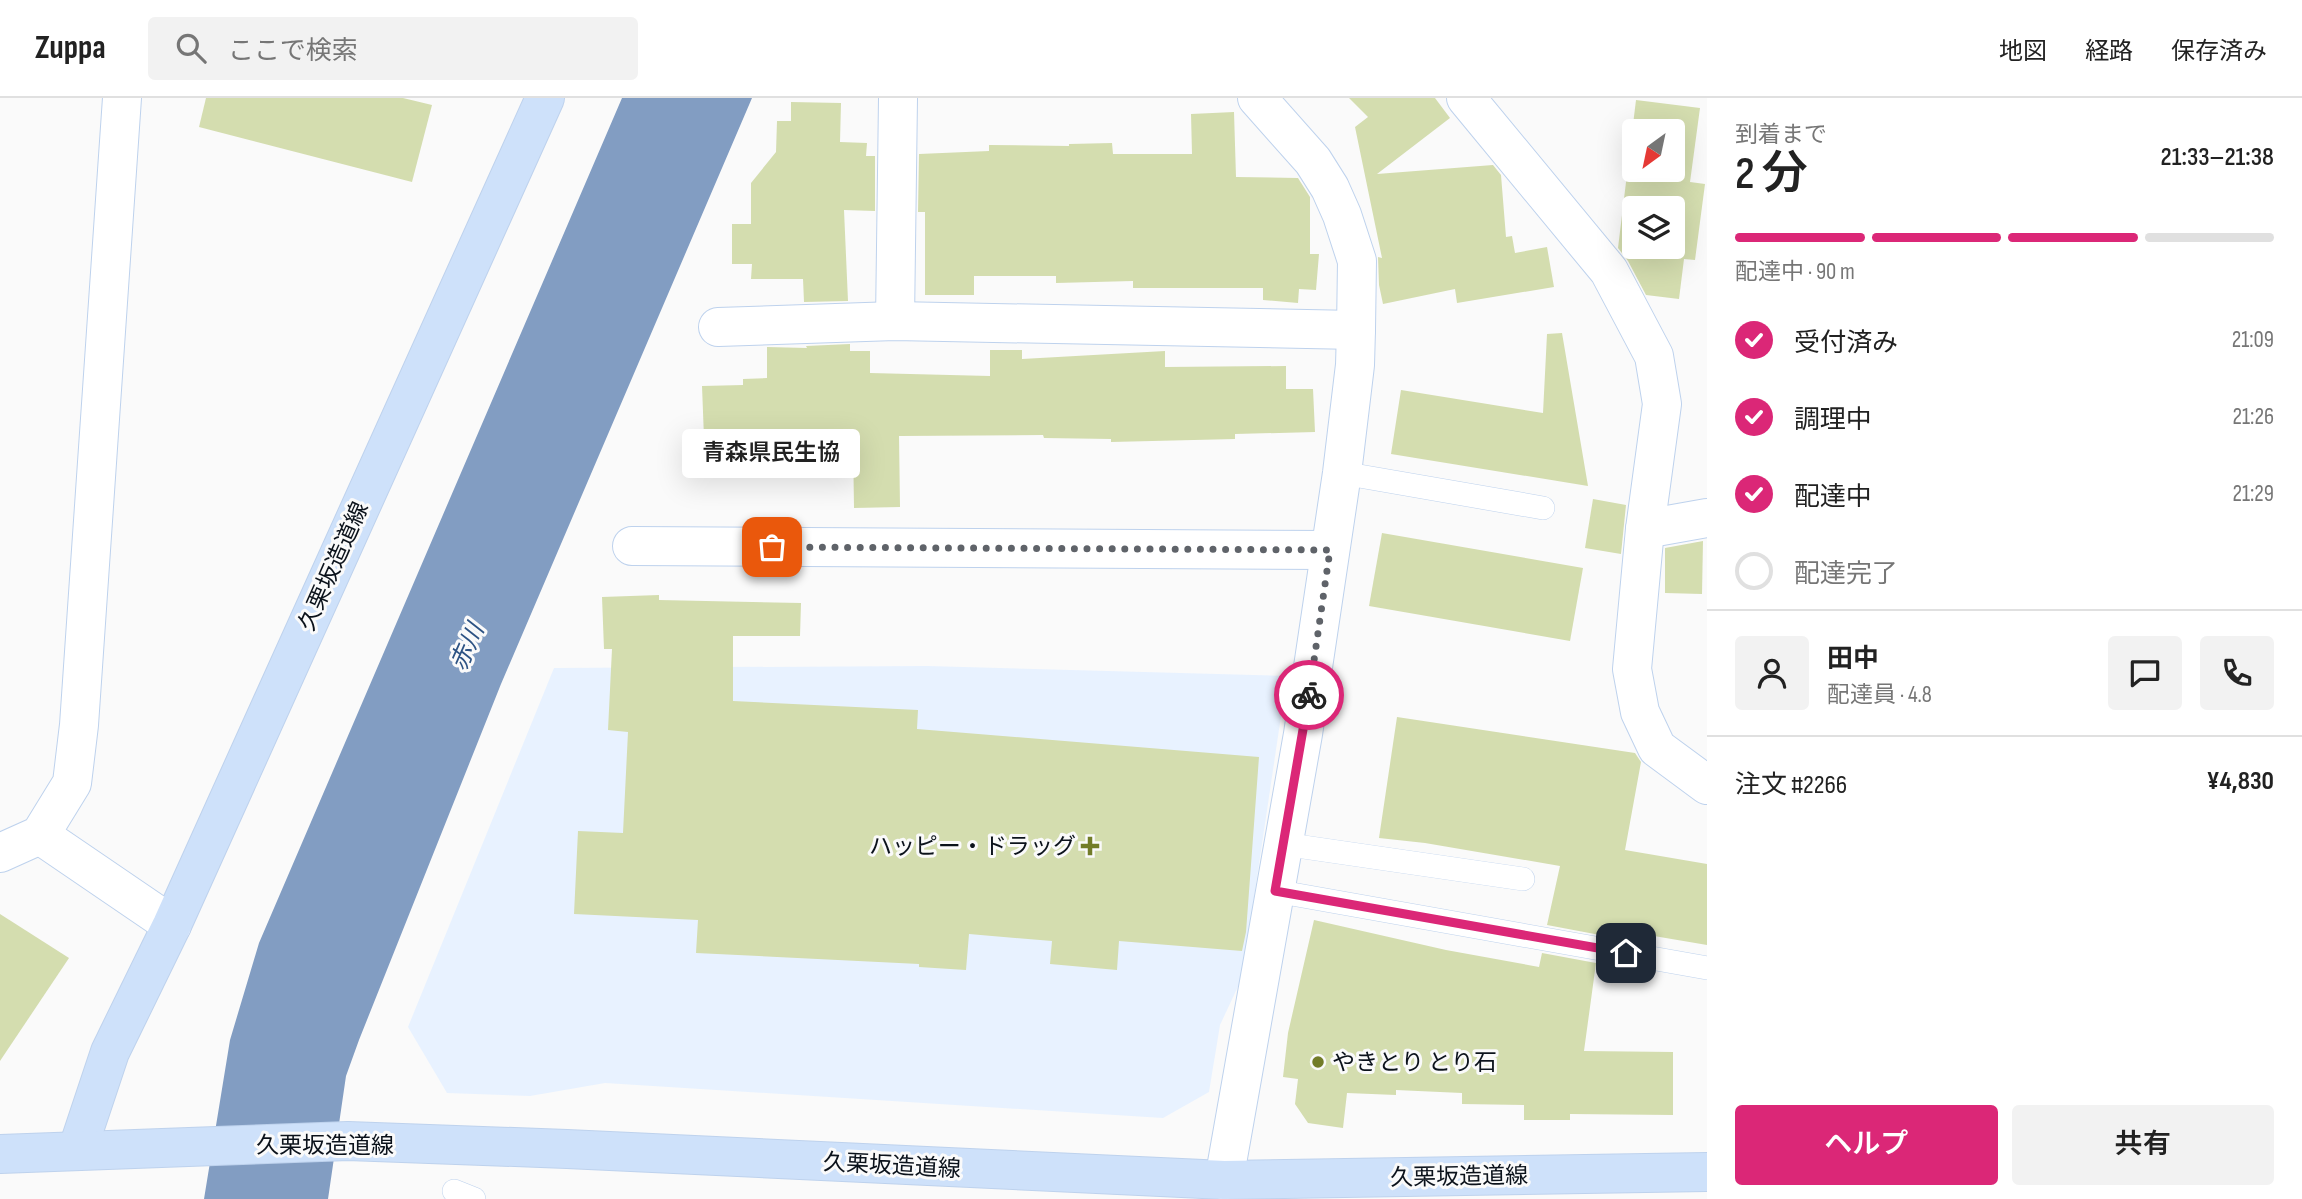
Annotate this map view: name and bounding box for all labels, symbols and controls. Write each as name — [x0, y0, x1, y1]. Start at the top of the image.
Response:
search box — [148, 17, 638, 80]
text: Zuppa — [35, 28, 106, 68]
icon: search — [172, 29, 210, 67]
text: ここで検索 — [228, 36, 358, 67]
text: 地図 — [1999, 37, 2047, 66]
text: 経路 — [2085, 37, 2133, 66]
text: 保存済み — [2171, 37, 2267, 66]
north arrow — [1622, 119, 1685, 182]
map controls — [1622, 119, 1685, 259]
text: 到着まで — [1735, 121, 1827, 149]
text: 21:33–21:38 — [2161, 142, 2274, 173]
text: 2 分 — [1735, 147, 1808, 202]
button: layers — [1622, 196, 1685, 259]
text: 配達中 · 90 m — [1735, 258, 1855, 286]
icon: check — [1735, 321, 1773, 359]
text: 21:09 — [2232, 326, 2274, 354]
text: 受付済み — [1794, 328, 1898, 359]
icon: check — [1735, 398, 1773, 436]
text: 21:26 — [2233, 403, 2274, 431]
text: 調理中 — [1794, 405, 1872, 436]
callout: 青森県民生協 — [683, 428, 861, 477]
text: 青森県民生協 — [702, 439, 840, 467]
icon: check — [1735, 475, 1773, 513]
text: 21:29 — [2232, 480, 2274, 508]
text: 配達中 — [1794, 482, 1872, 513]
street label: 久栗坂造道線 — [293, 498, 375, 635]
pin — [742, 517, 802, 577]
icon: bag — [753, 528, 791, 566]
text: 配達完了 — [1794, 559, 1898, 590]
water label: 赤川 — [444, 617, 492, 675]
button: person — [1735, 636, 1809, 710]
button: chat — [2108, 636, 2182, 710]
button: phone — [2200, 636, 2274, 710]
text: 田中 — [1827, 644, 1879, 675]
courier — [1274, 660, 1344, 730]
icon: bike — [1290, 676, 1328, 714]
text: 配達員 · 4.8 — [1827, 681, 1932, 709]
text: ¥4,830 — [2206, 766, 2274, 797]
text: 注文 #2266 — [1735, 770, 1847, 801]
place label: ハッピー・ドラッグ — [869, 833, 1076, 861]
marker: ハッピー・ドラッグ — [1082, 838, 1098, 854]
pin — [1596, 923, 1656, 983]
icon: home — [1607, 934, 1645, 972]
place label: やきとり とり石 — [1332, 1049, 1497, 1077]
marker: やきとり とり石 — [1310, 1054, 1326, 1070]
button: ヘルプ — [1735, 1105, 1998, 1185]
button: 共有 — [2012, 1105, 2274, 1185]
street label: 久栗坂造道線 — [256, 1132, 394, 1160]
street label: 久栗坂造道線 — [822, 1148, 962, 1184]
street label: 久栗坂造道線 — [1390, 1162, 1528, 1192]

